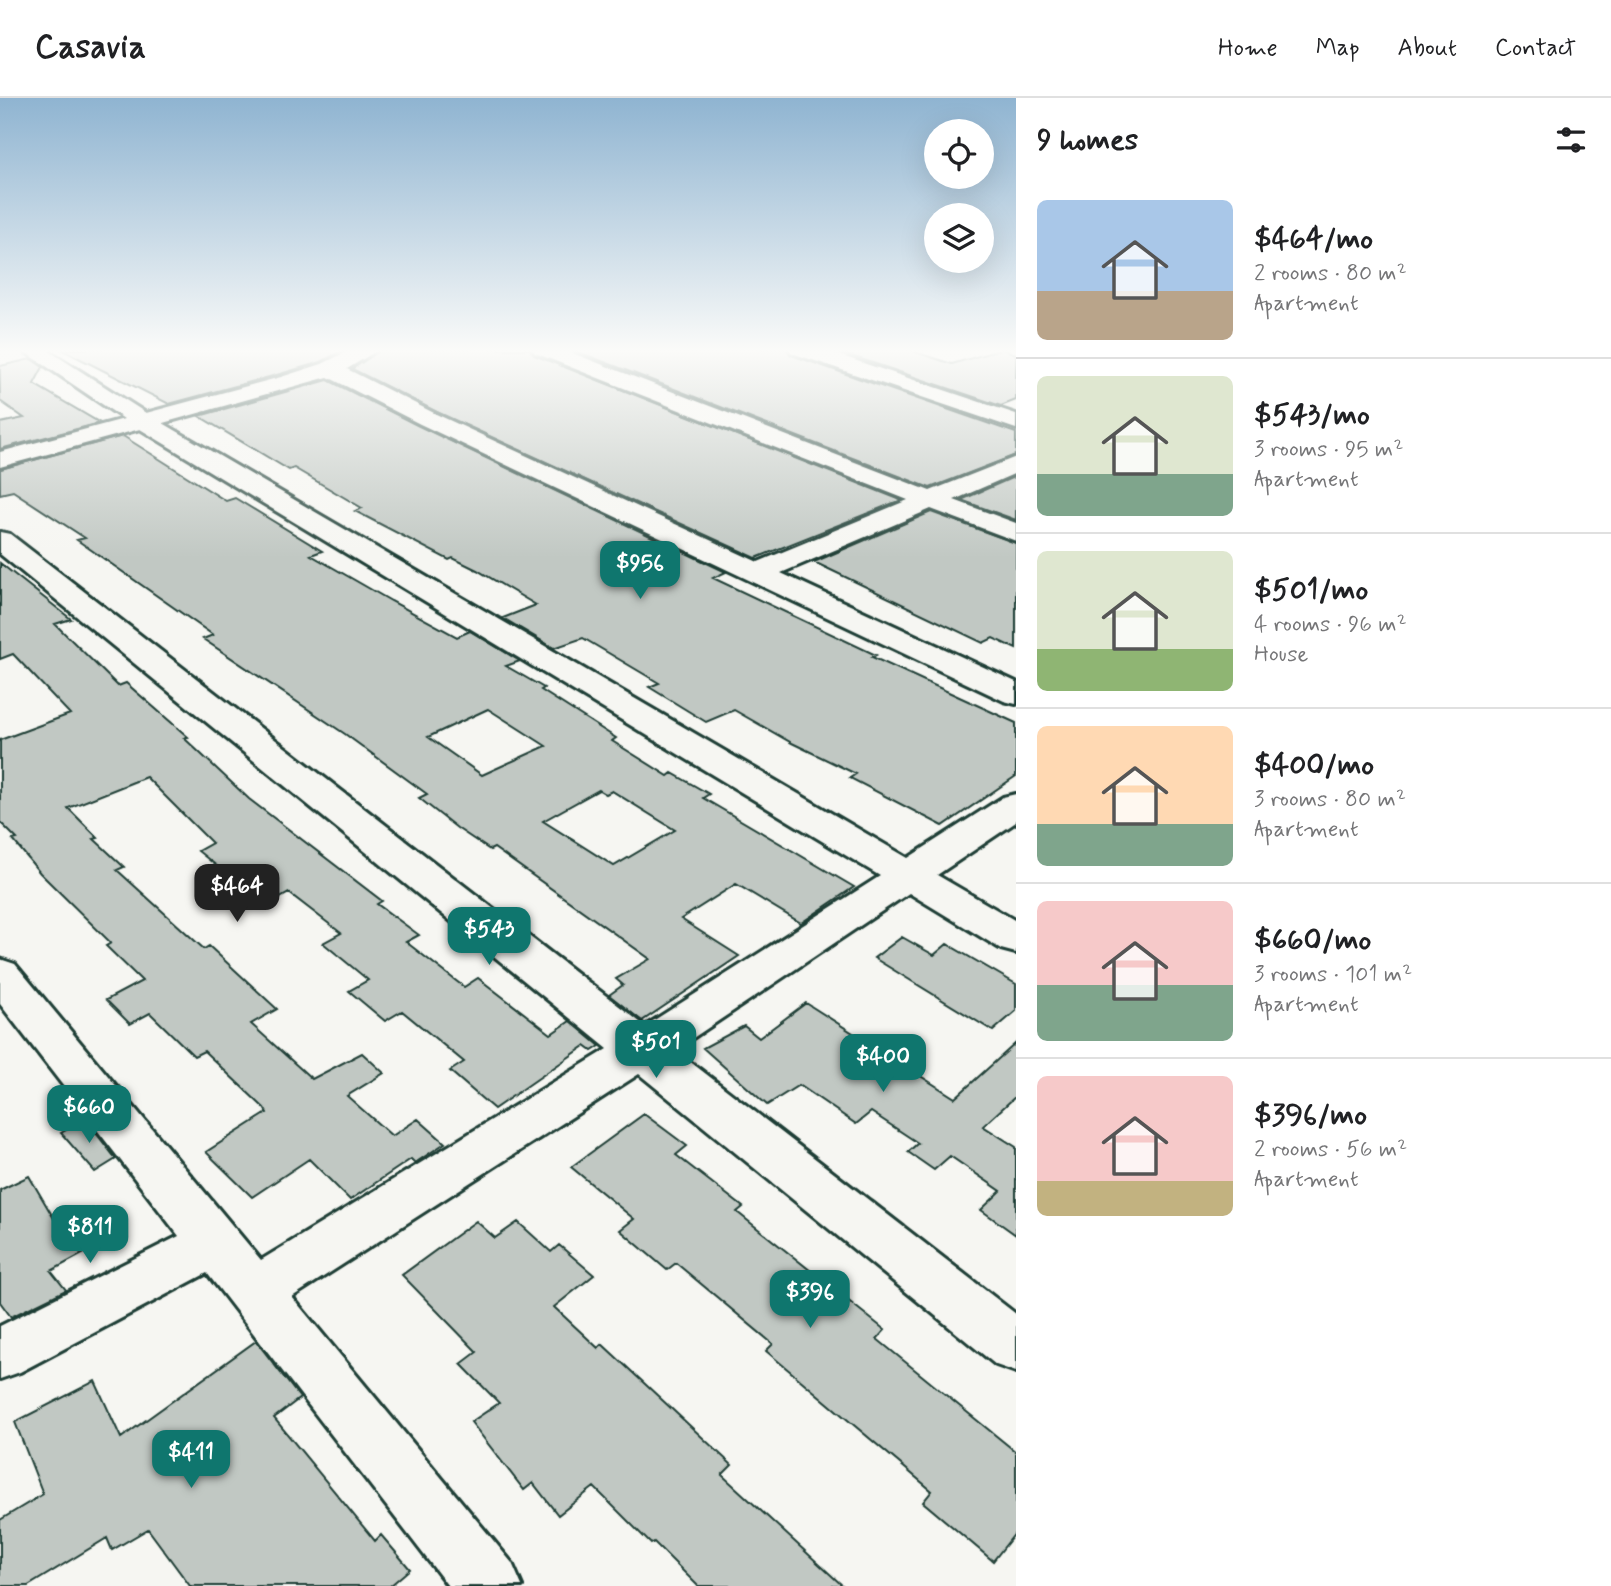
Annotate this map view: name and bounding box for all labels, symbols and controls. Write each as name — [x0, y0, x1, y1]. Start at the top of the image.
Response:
text: Casavia — [35, 26, 146, 70]
text: Home — [1218, 33, 1278, 64]
text: Map — [1316, 33, 1360, 64]
text: About — [1398, 33, 1457, 64]
text: Contact — [1495, 33, 1576, 64]
map controls — [924, 119, 994, 273]
button: locate — [924, 119, 994, 189]
text: 9 homes — [1037, 121, 1138, 160]
icon: filters — [1552, 121, 1590, 159]
button: layers — [924, 203, 994, 273]
text: $464/mo — [1254, 220, 1373, 259]
icon: home — [1093, 228, 1177, 312]
text: 2 rooms · 80 m² — [1254, 259, 1407, 289]
text: Apartment — [1254, 289, 1359, 319]
text: $543/mo — [1254, 396, 1370, 435]
icon: home — [1093, 404, 1177, 488]
text: 3 rooms · 95 m² — [1254, 435, 1403, 465]
text: Apartment — [1254, 465, 1359, 495]
pin: $956 — [599, 542, 681, 601]
text: $956 — [616, 549, 664, 579]
text: $501/mo — [1254, 571, 1368, 610]
icon: home — [1093, 579, 1177, 663]
text: 4 rooms · 96 m² — [1254, 610, 1407, 640]
text: House — [1254, 640, 1308, 670]
text: $400/mo — [1254, 746, 1374, 785]
icon: home — [1093, 754, 1177, 838]
text: 3 rooms · 80 m² — [1254, 785, 1406, 815]
text: Apartment — [1254, 815, 1359, 845]
pin: $464 — [196, 864, 278, 924]
text: $464 — [210, 872, 264, 902]
pin: $543 — [448, 908, 530, 967]
text: $543 — [464, 915, 514, 945]
text: $660/mo — [1254, 921, 1371, 960]
icon: home — [1093, 929, 1177, 1013]
text: 3 rooms · 101 m² — [1254, 960, 1412, 990]
text: Apartment — [1254, 990, 1359, 1020]
pin: $501 — [615, 1020, 697, 1080]
text: $501 — [631, 1028, 681, 1058]
pin: $400 — [842, 1034, 924, 1094]
text: $400 — [856, 1042, 910, 1072]
pin: $660 — [48, 1086, 130, 1145]
text: $660 — [63, 1093, 115, 1123]
text: $396/mo — [1254, 1096, 1367, 1135]
icon: home — [1093, 1104, 1177, 1188]
text: 2 rooms · 56 m² — [1254, 1135, 1407, 1165]
text: Apartment — [1254, 1165, 1359, 1195]
pin: $811 — [49, 1206, 131, 1265]
text: $811 — [67, 1213, 113, 1243]
pin: $396 — [769, 1270, 851, 1330]
text: $396 — [786, 1278, 834, 1308]
pin: $411 — [150, 1430, 232, 1490]
text: $411 — [168, 1438, 214, 1468]

